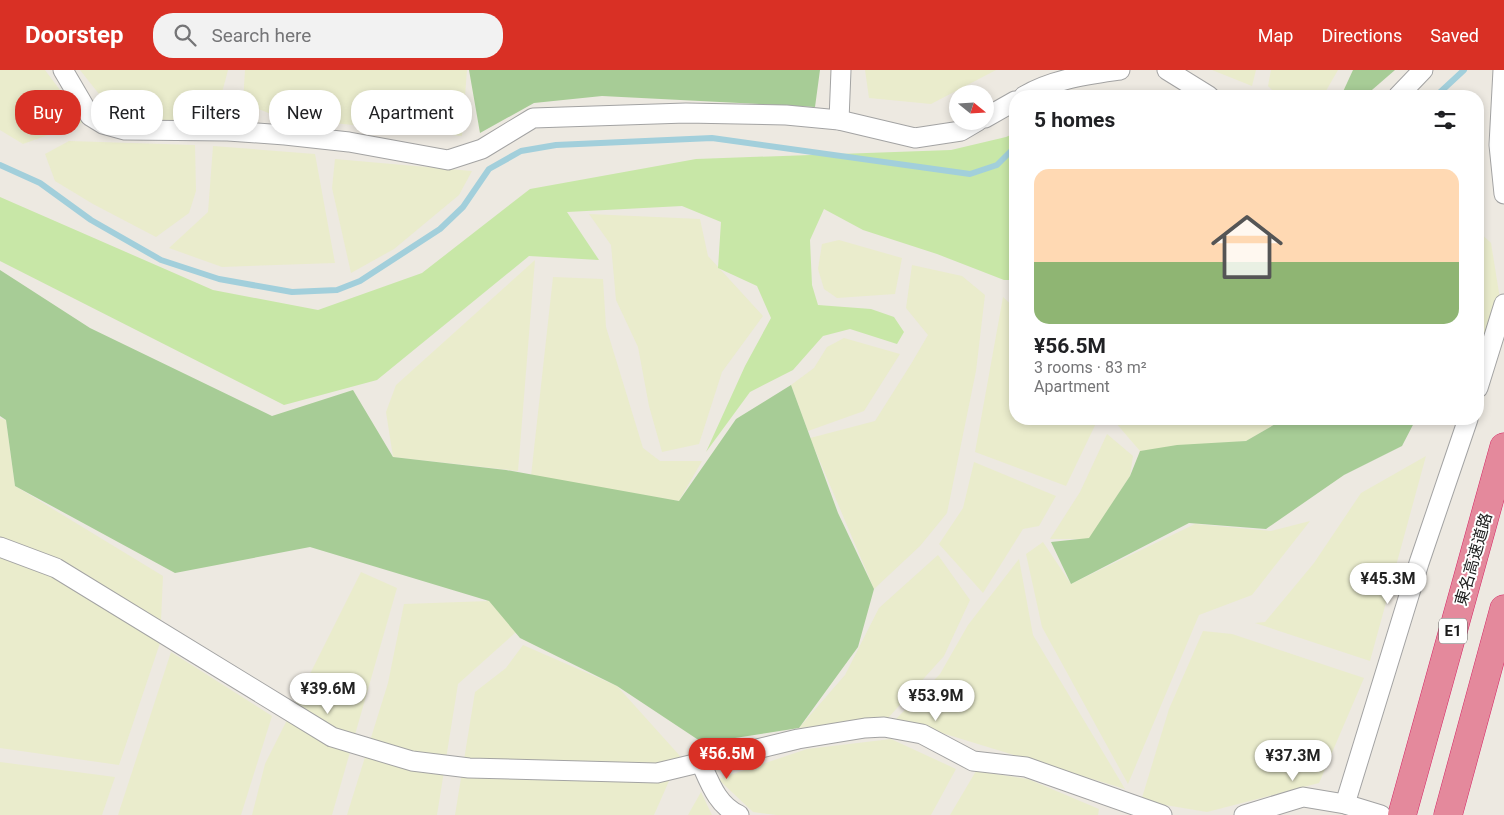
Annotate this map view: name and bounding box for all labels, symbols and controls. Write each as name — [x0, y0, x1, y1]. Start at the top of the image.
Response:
search box — [153, 13, 503, 58]
text: Doorstep — [25, 21, 123, 49]
icon: search — [171, 21, 199, 49]
text: Search here — [211, 24, 311, 47]
text: Map — [1258, 25, 1293, 46]
text: Directions — [1321, 25, 1402, 46]
text: Saved — [1430, 25, 1479, 46]
north arrow — [949, 85, 994, 130]
map controls — [949, 85, 994, 130]
chip: Buy — [15, 90, 81, 135]
chip: Rent — [91, 90, 163, 135]
chip: Filters — [173, 90, 259, 135]
chip: New — [269, 90, 341, 135]
chip: Apartment — [351, 90, 472, 135]
icon: filters — [1431, 106, 1459, 134]
text: 5 homes — [1034, 108, 1115, 132]
icon: home — [1202, 202, 1292, 292]
text: ¥56.5M — [1034, 334, 1106, 358]
text: 3 rooms · 83 m² — [1034, 358, 1147, 377]
text: Apartment — [1034, 377, 1110, 396]
street label: 東名高速道路 — [1451, 510, 1496, 608]
pin: ¥45.3M — [1347, 562, 1429, 605]
text: ¥45.3M — [1361, 569, 1415, 588]
road number: E1 — [1439, 618, 1467, 644]
pin: ¥39.6M — [287, 672, 369, 715]
text: ¥39.6M — [301, 679, 355, 698]
pin: ¥53.9M — [895, 680, 977, 722]
text: ¥53.9M — [909, 686, 963, 705]
pin: ¥56.5M — [686, 738, 768, 780]
pin: ¥37.3M — [1252, 740, 1334, 782]
text: ¥56.5M — [700, 744, 754, 763]
text: ¥37.3M — [1266, 746, 1320, 765]

